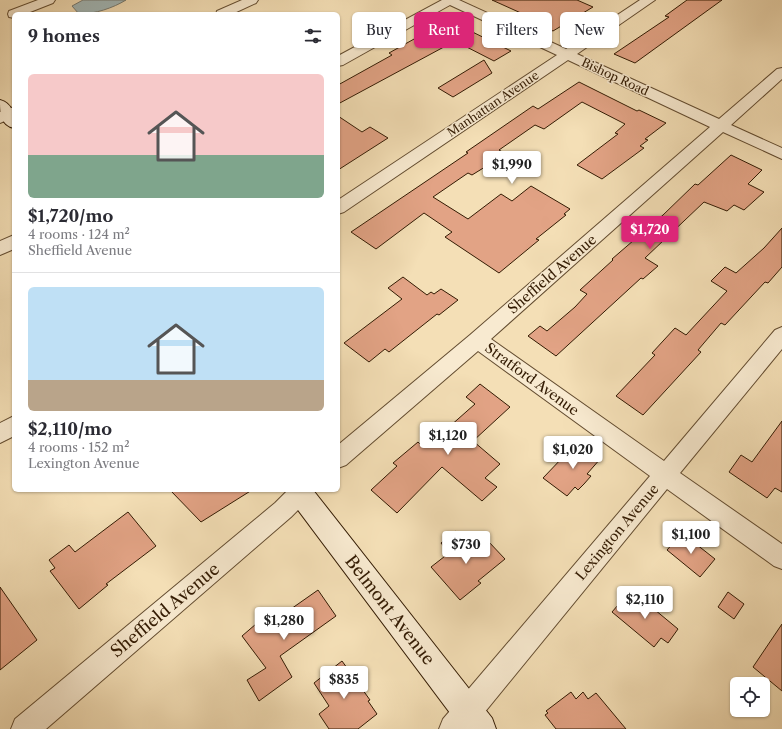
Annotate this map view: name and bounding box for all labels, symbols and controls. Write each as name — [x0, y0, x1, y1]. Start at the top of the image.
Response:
chip: Buy — [352, 12, 406, 48]
chip: Rent — [414, 12, 474, 48]
chip: Filters — [482, 12, 552, 48]
chip: New — [560, 12, 619, 48]
icon: filters — [302, 25, 324, 47]
text: 9 homes — [28, 26, 100, 46]
street label: Bishop Road — [579, 54, 652, 99]
street label: Manhattan Avenue — [444, 67, 542, 140]
icon: home — [140, 100, 212, 172]
pin: $1,990 — [479, 151, 545, 185]
text: $1,990 — [492, 156, 532, 172]
text: $1,720/mo — [28, 206, 113, 226]
pin: $1,720 — [617, 216, 683, 250]
text: $1,720 — [630, 221, 670, 237]
text: 4 rooms · 124 m² — [28, 226, 130, 242]
street label: Sheffield Avenue — [504, 230, 600, 318]
text: Sheffield Avenue — [28, 242, 132, 258]
icon: home — [140, 313, 212, 385]
street label: Stratford Avenue — [481, 339, 583, 419]
text: $2,110/mo — [28, 419, 112, 439]
pin: $1,120 — [415, 422, 481, 456]
text: $1,120 — [429, 427, 467, 443]
pin: $1,020 — [540, 436, 606, 470]
text: 4 rooms · 152 m² — [28, 439, 129, 455]
text: $1,020 — [553, 441, 593, 457]
text: Lexington Avenue — [28, 455, 140, 471]
street label: Lexington Avenue — [571, 480, 663, 584]
pin: $1,100 — [658, 521, 724, 555]
text: $1,100 — [672, 526, 710, 542]
pin: $730 — [442, 531, 490, 565]
text: $730 — [451, 536, 481, 552]
street label: Belmont Avenue — [341, 551, 439, 669]
street label: Sheffield Avenue — [107, 559, 223, 661]
pin: $2,110 — [612, 586, 678, 620]
text: $2,110 — [626, 591, 664, 607]
pin: $1,280 — [251, 607, 317, 641]
text: $1,280 — [264, 612, 304, 628]
pin: $835 — [320, 666, 368, 700]
text: $835 — [329, 671, 359, 687]
map controls — [730, 677, 770, 717]
button: locate — [730, 677, 770, 717]

